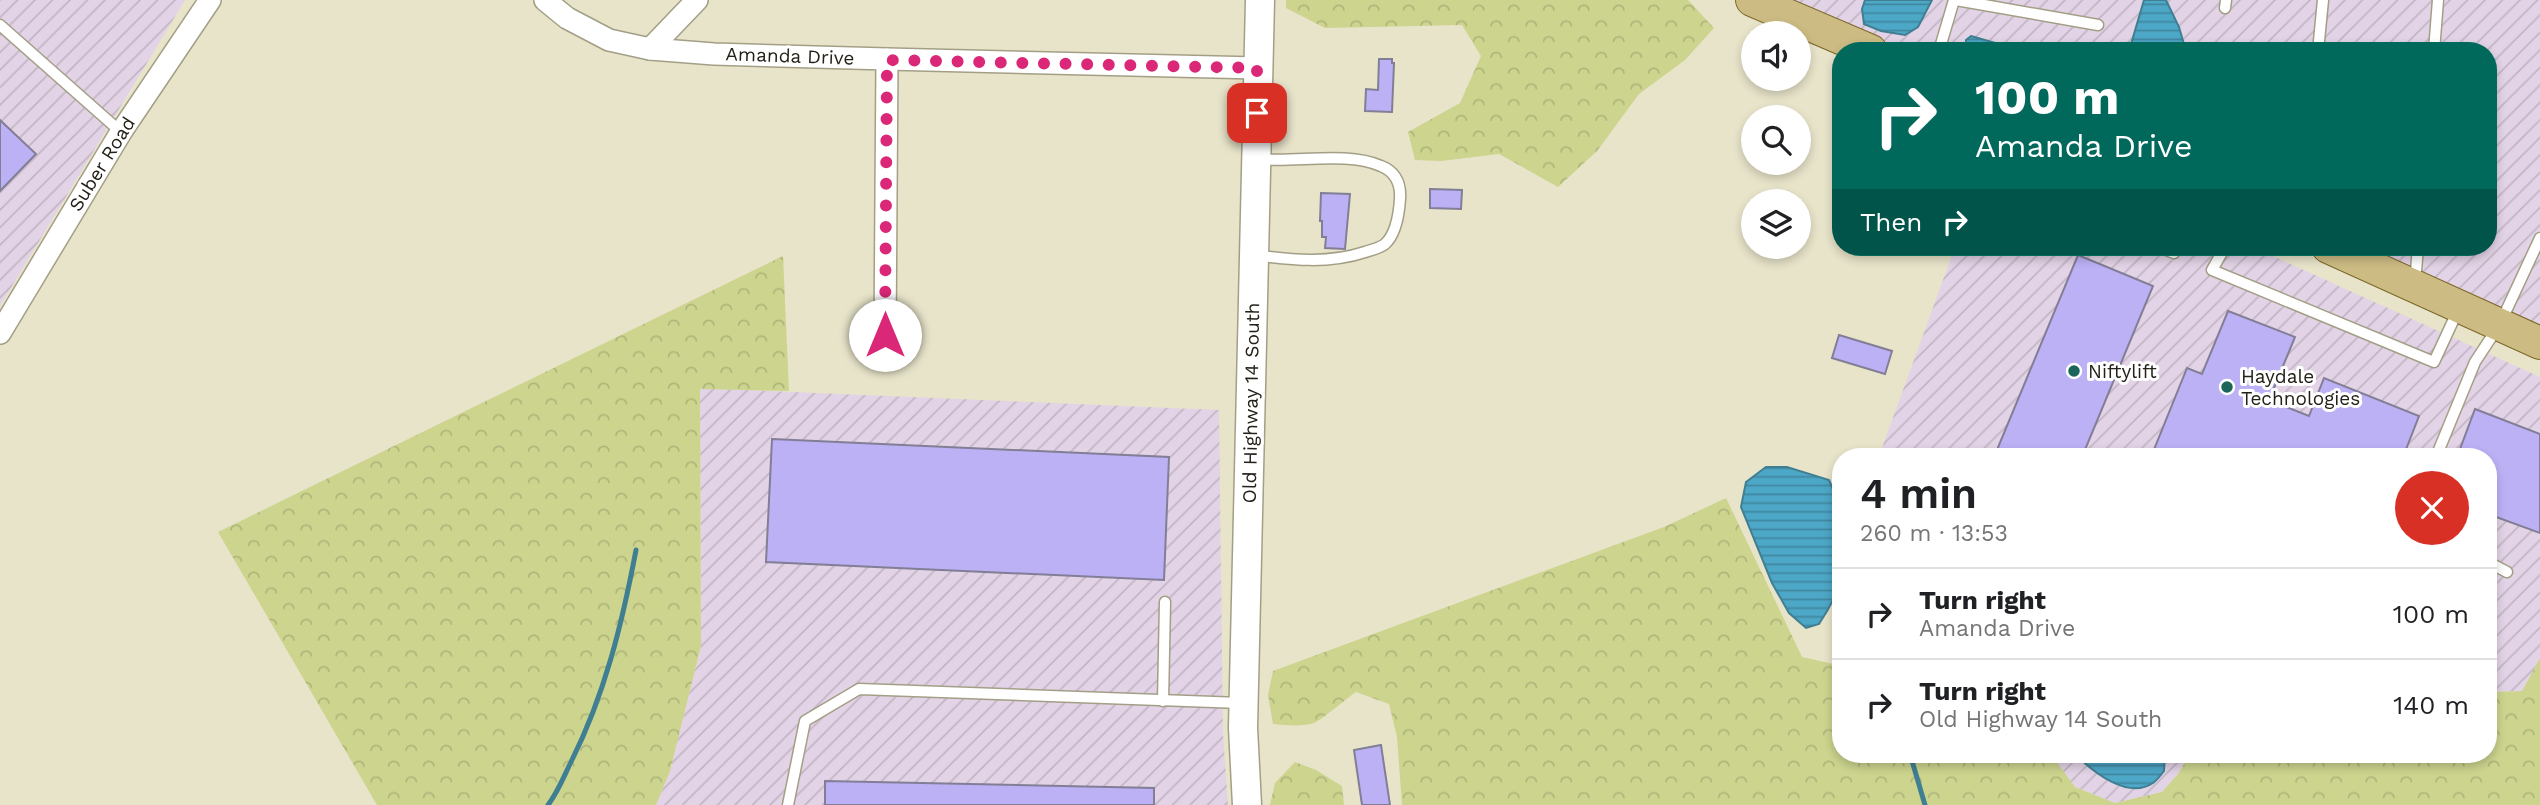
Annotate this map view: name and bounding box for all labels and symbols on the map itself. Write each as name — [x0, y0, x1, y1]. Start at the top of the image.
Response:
street label: Amanda Drive — [725, 42, 855, 70]
pin — [1227, 83, 1287, 143]
street label: Suber Road — [64, 113, 140, 215]
position arrow — [848, 298, 922, 372]
street label: Old Highway 14 South — [1238, 302, 1264, 504]
place label: Niftylift — [2088, 360, 2157, 383]
marker: Niftylift — [2066, 363, 2082, 379]
place label: Haydale Technologies — [2241, 365, 2360, 410]
marker: Haydale Technologies — [2219, 379, 2235, 395]

